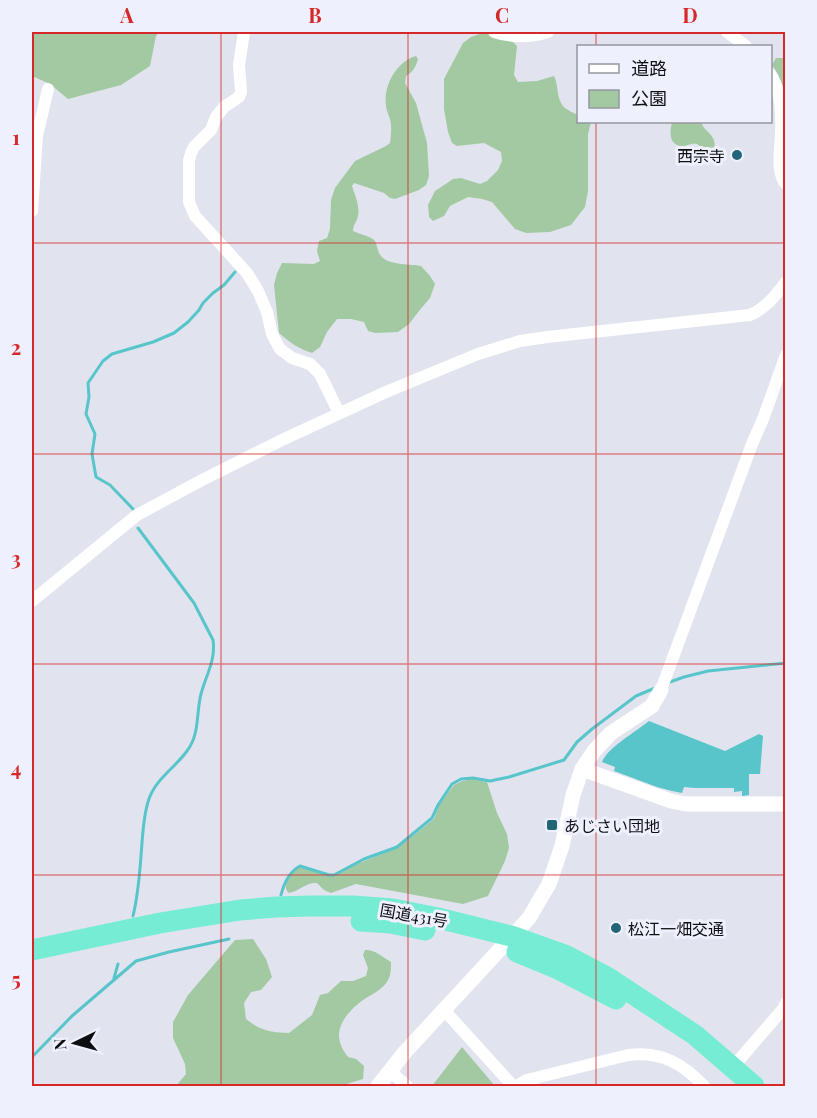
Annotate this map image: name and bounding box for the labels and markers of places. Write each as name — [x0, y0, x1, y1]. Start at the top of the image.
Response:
place label: 西宗寺 — [677, 145, 725, 166]
marker: 西宗寺 — [730, 148, 744, 162]
place label: あじさい団地 — [564, 815, 660, 836]
marker: あじさい団地 — [545, 818, 559, 832]
place label: 松江一畑交通 — [628, 918, 724, 939]
marker: 松江一畑交通 — [609, 921, 623, 935]

